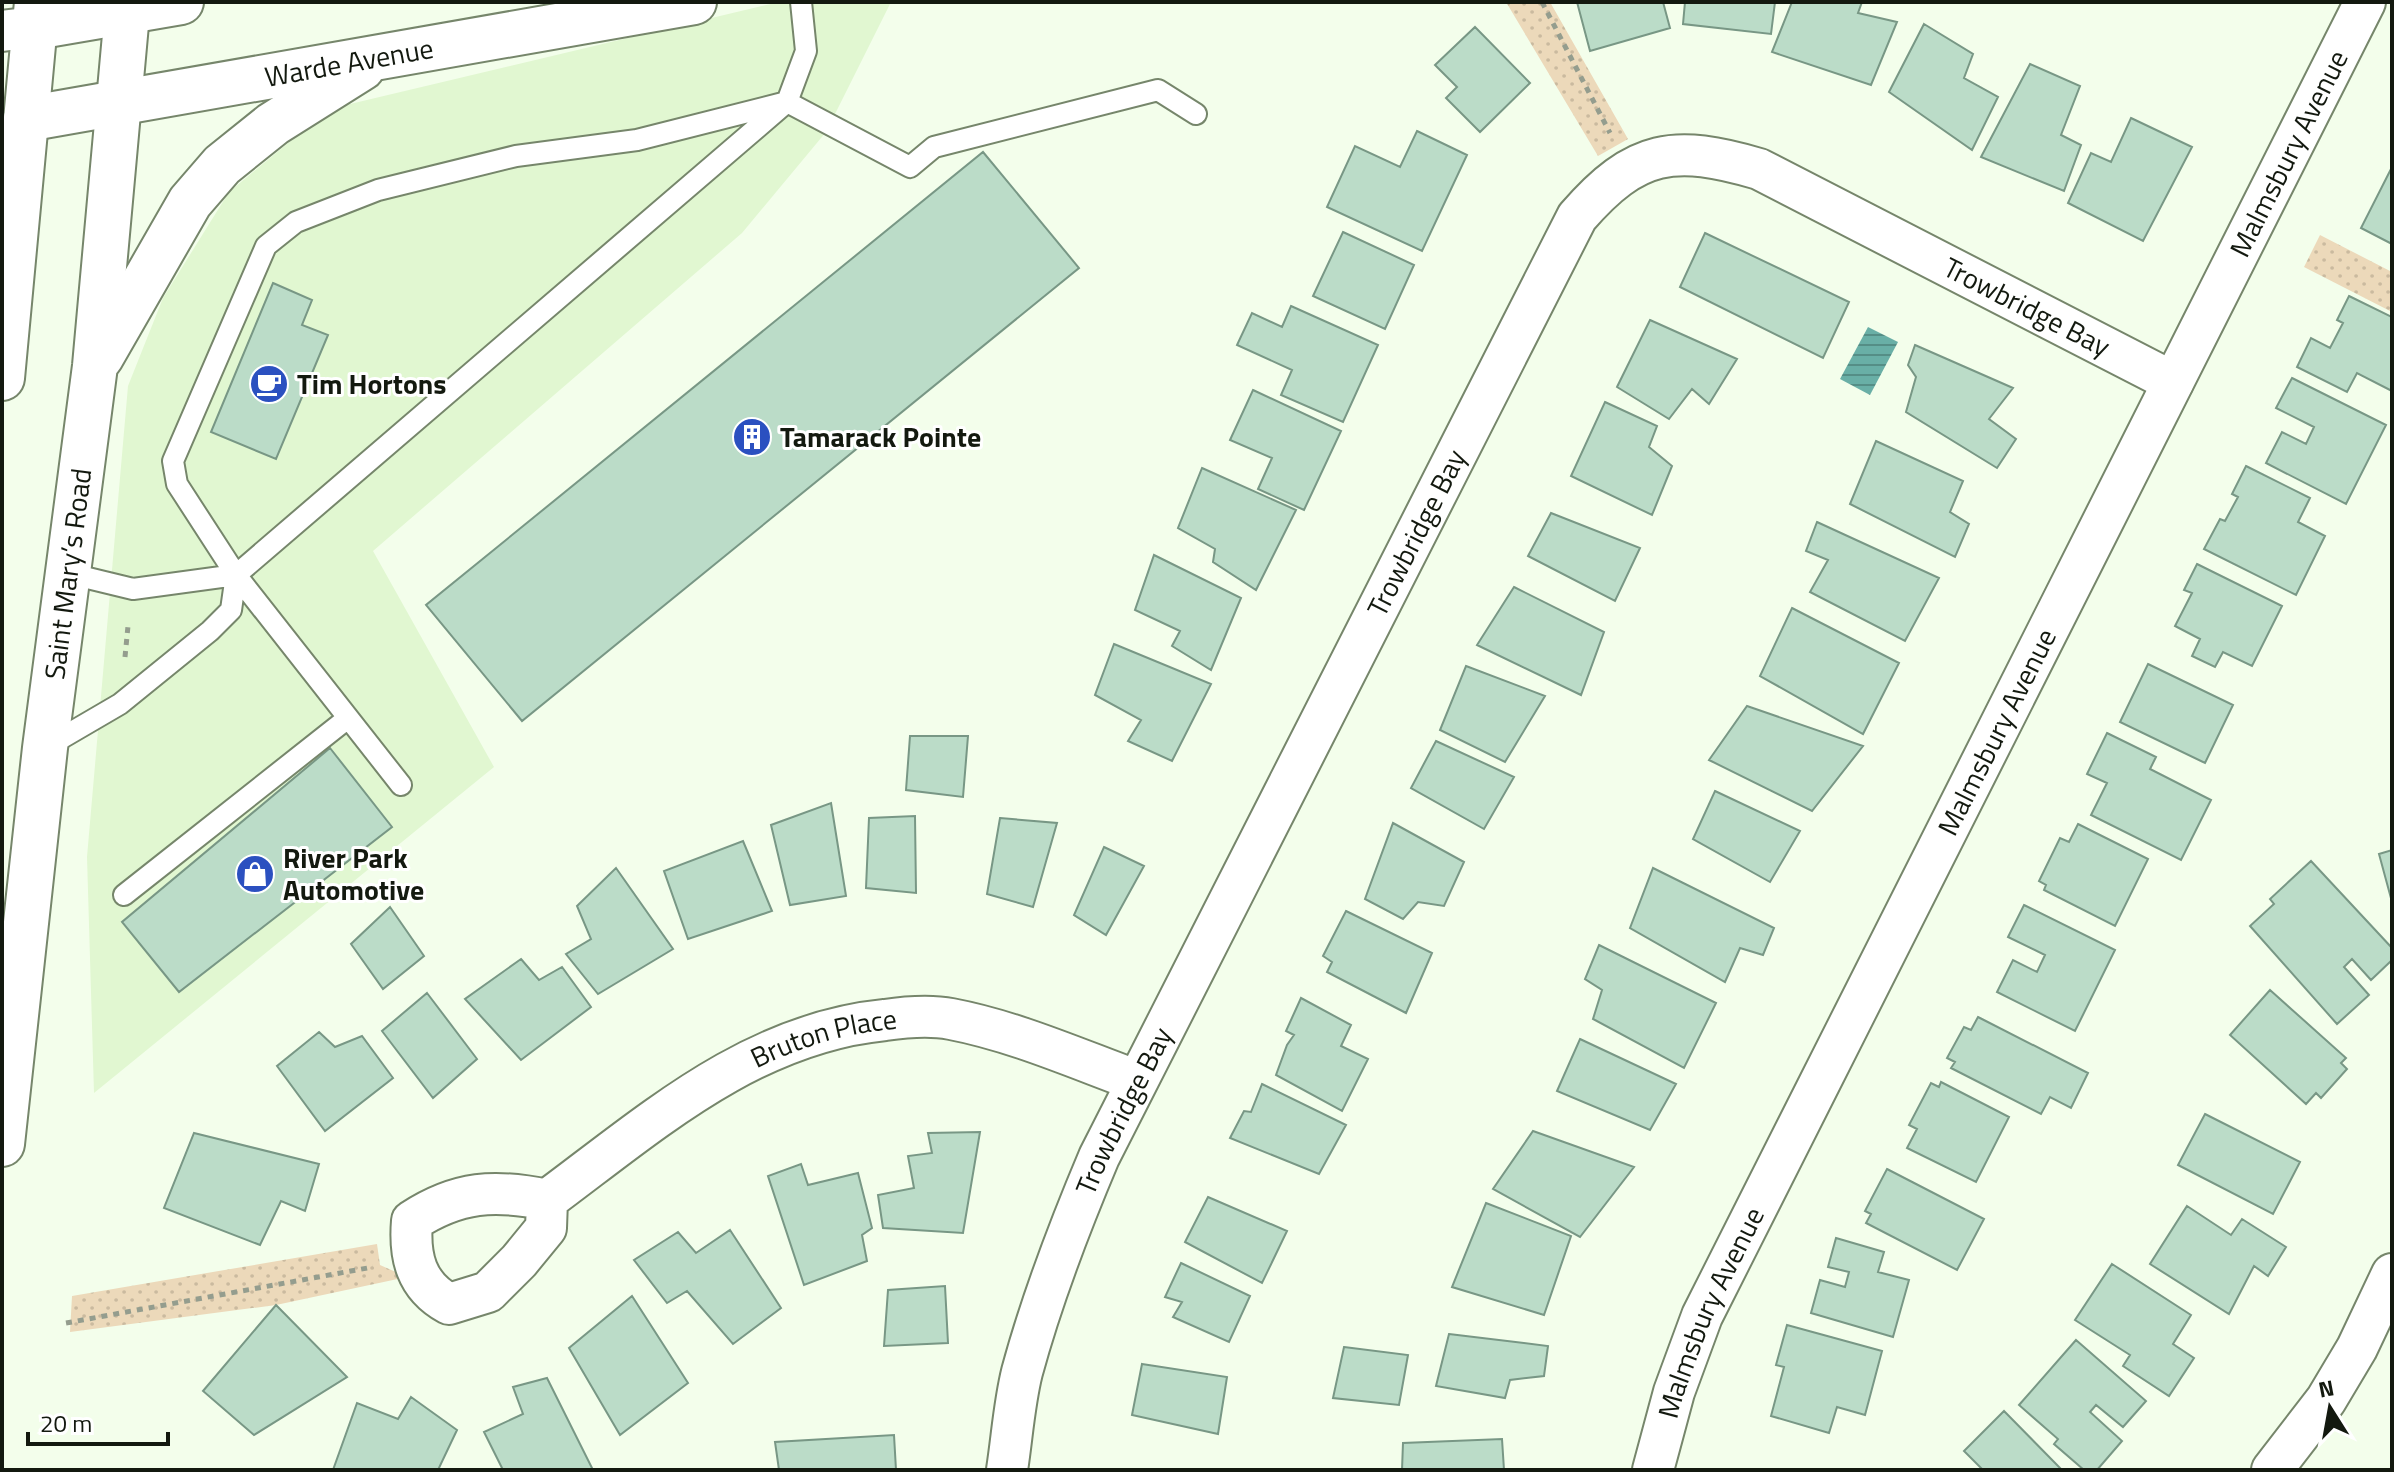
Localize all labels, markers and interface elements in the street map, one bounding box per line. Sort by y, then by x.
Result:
street label: Warde Avenue [261,26,437,98]
street label: Malmsbury Avenue [2218,42,2359,264]
street label: Trowbridge Bay [1936,246,2118,367]
place label: Tim Hortons [297,362,447,405]
cafe icon: Tim Hortons [248,363,290,405]
place label: Tamarack Pointe [780,415,981,458]
building icon: Tamarack Pointe [731,416,773,458]
street label: Trowbridge Bay [1355,441,1477,624]
street label: Saint Mary’s Road [32,466,102,682]
street label: Malmsbury Avenue [1926,621,2067,843]
place label: River Park Automotive [283,836,424,911]
shop icon: River Park Automotive [234,853,276,895]
street label: Bruton Place [743,997,899,1078]
street label: Trowbridge Bay [1064,1019,1183,1201]
street label: Malmsbury Avenue [1646,1199,1775,1423]
north arrow [2290,1368,2370,1448]
text: N [2315,1370,2337,1407]
scale bar [28,1396,168,1446]
text: 20 m [40,1405,92,1441]

